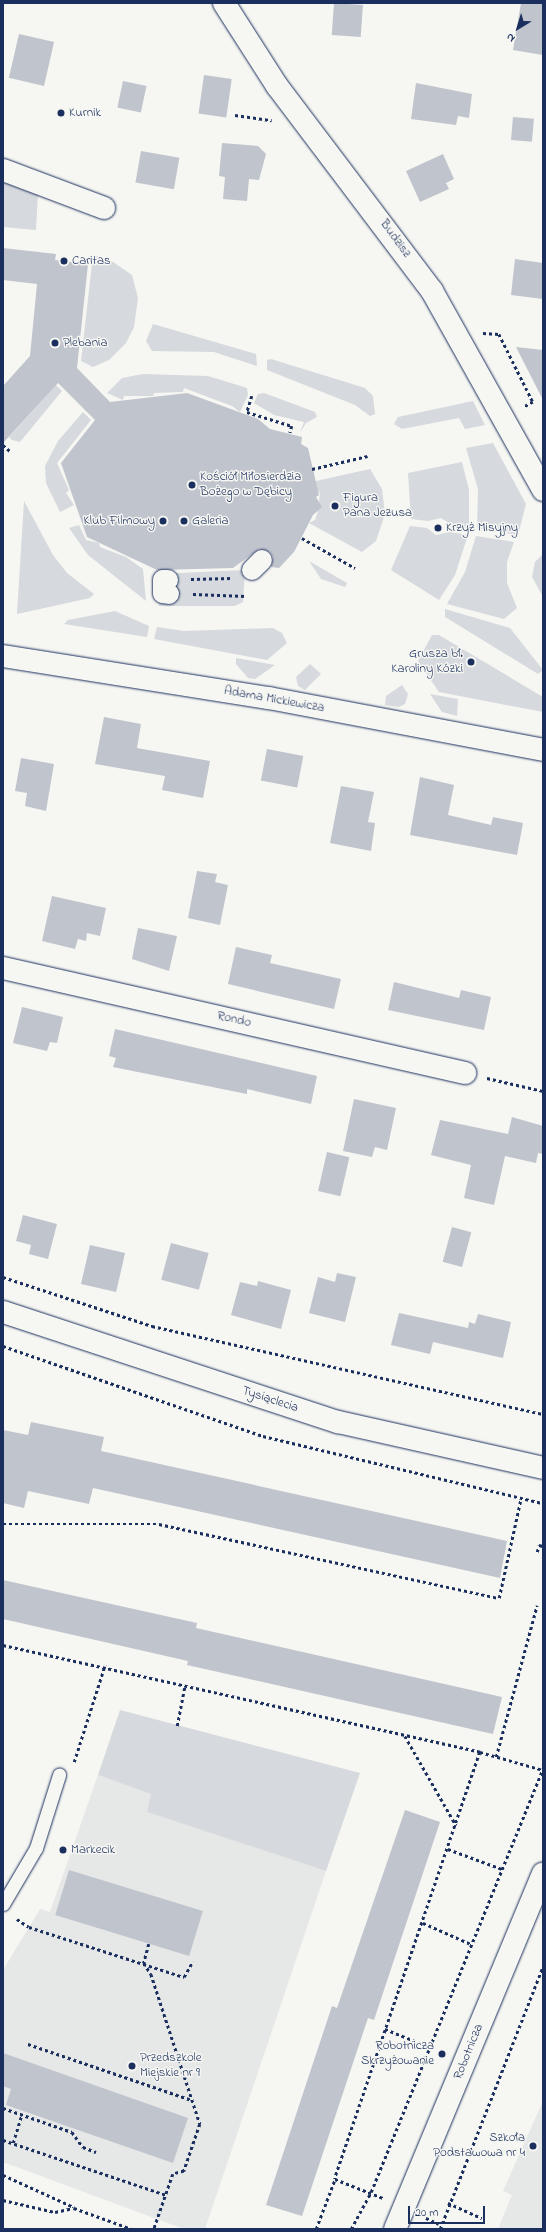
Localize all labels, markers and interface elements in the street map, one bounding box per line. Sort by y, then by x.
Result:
north arrow [498,8,538,48]
text: N [503,29,518,46]
place label: Kurnik [69,105,101,121]
marker: Kurnik [56,108,66,118]
street label: Budzisz [376,217,414,261]
place label: Caritas [72,253,111,269]
marker: Caritas [59,256,69,266]
place label: Plebania [63,335,107,351]
marker: Plebania [50,338,60,348]
place label: Kościół Miłosierdzia Bożego w Dębicy [200,470,301,501]
marker: Kościół Miłosierdzia Bożego w Dębicy [187,480,197,490]
place label: Figura Pana Jezusa [343,491,412,522]
marker: Figura Pana Jezusa [330,501,340,511]
place label: Klub Filmowy [83,513,155,529]
place label: Galeria [192,513,229,529]
marker: Klub Filmowy [158,516,168,526]
marker: Galeria [179,516,189,526]
place label: Krzyż Misyjny [446,520,518,536]
marker: Krzyż Misyjny [433,523,443,533]
place label: Grusza bł. Karoliny Kózki [391,647,463,678]
marker: Grusza bł. Karoliny Kózki [466,657,476,667]
street label: Adama Mickiewicza [223,683,325,717]
street label: Rondo [215,1009,253,1031]
street label: Tysiąclecia [240,1384,300,1416]
place label: Markecik [71,1842,115,1858]
marker: Markecik [58,1845,68,1855]
street label: Robotnicza [451,2022,487,2082]
place label: Robotnicza Skrzyżowanie [361,2039,434,2070]
marker: Robotnicza Skrzyżowanie [437,2049,447,2059]
place label: Przedszkole Miejskie nr 9 [140,2051,201,2082]
marker: Przedszkole Miejskie nr 9 [127,2061,137,2071]
place label: Szkoła Podstawowa nr 4 [433,2131,525,2162]
marker: Szkoła Podstawowa nr 4 [528,2141,538,2151]
scale bar [410,2198,487,2224]
text: 20 m [415,2204,438,2222]

